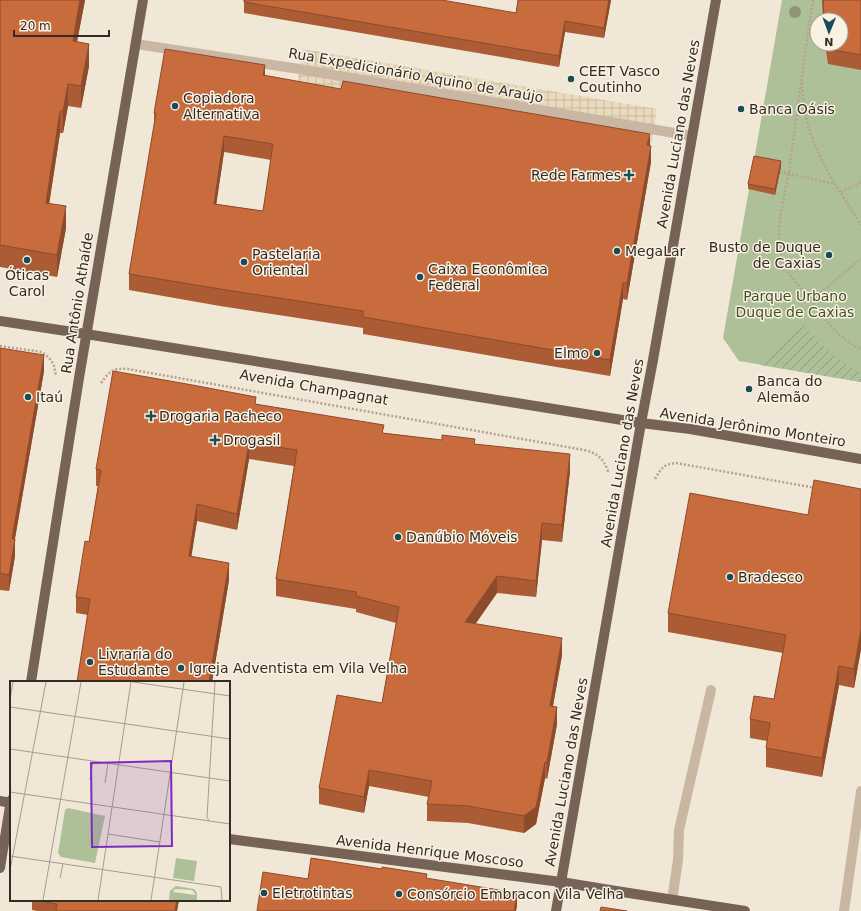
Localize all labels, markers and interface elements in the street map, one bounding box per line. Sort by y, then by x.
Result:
scale bar [14,12,109,38]
north arrow [809,12,849,52]
text: 20 m [20,19,51,33]
text: N [824,35,834,48]
street label: Avenida Luciano das Neves [654,38,702,230]
street label: Rua Expedicionário Aquino de Araújo [287,45,545,105]
place label: CEET Vasco Coutinho [579,63,660,95]
marker: CEET Vasco Coutinho [566,74,576,84]
place label: Copiadora Alternativa [183,90,260,122]
marker: Copiadora Alternativa [170,101,180,111]
place label: Banca Oásis [749,101,835,117]
marker: Banca Oásis [736,104,746,114]
place label: Rede Farmes [531,167,621,183]
marker: Rede Farmes [624,170,634,180]
street label: Rua Antônio Athaíde [58,231,96,375]
place label: Busto de Duque de Caxias [709,239,821,271]
place label: MegaLar [625,243,686,259]
place label: Pastelaria Oriental [252,246,320,278]
marker: MegaLar [612,246,622,256]
marker: Busto de Duque de Caxias [824,250,834,260]
marker: Óticas Carol [22,255,32,265]
marker: Pastelaria Oriental [239,257,249,267]
place label: Caixa Econômica Federal [428,261,548,293]
place label: Óticas Carol [5,266,49,299]
marker: Caixa Econômica Federal [415,272,425,282]
park label: Parque Urbano Duque de Caxias [736,288,854,320]
place label: Elmo [554,345,589,361]
marker: Elmo [592,348,602,358]
street label: Avenida Luciano das Neves [598,357,646,549]
street label: Avenida Champagnat [239,366,390,408]
place label: Banca do Alemão [757,373,822,405]
marker: Banca do Alemão [744,384,754,394]
place label: Itaú [36,389,63,405]
marker: Itaú [23,392,33,402]
street label: Avenida Jerônimo Monteiro [659,404,847,450]
place label: Drogaria Pacheco [159,408,282,424]
marker: Drogaria Pacheco [146,411,156,421]
place label: Drogasil [223,432,280,448]
marker: Drogasil [210,435,220,445]
place label: Danúbio Móveis [406,529,518,545]
marker: Danúbio Móveis [393,532,403,542]
place label: Bradesco [738,569,803,585]
marker: Bradesco [725,572,735,582]
place label: Livraria do Estudante [98,646,172,678]
marker: Livraria do Estudante [85,657,95,667]
place label: Igreja Adventista em Vila Velha [189,660,407,676]
marker: Igreja Adventista em Vila Velha [176,663,186,673]
street label: Avenida Luciano das Neves [542,676,590,868]
inset map [10,681,230,901]
street label: Avenida Henrique Moscoso [335,832,525,870]
place label: Eletrotintas [272,885,352,901]
place label: Consórcio Embracon Vila Velha [407,886,624,902]
marker: Eletrotintas [259,888,269,898]
marker: Consórcio Embracon Vila Velha [394,889,404,899]

